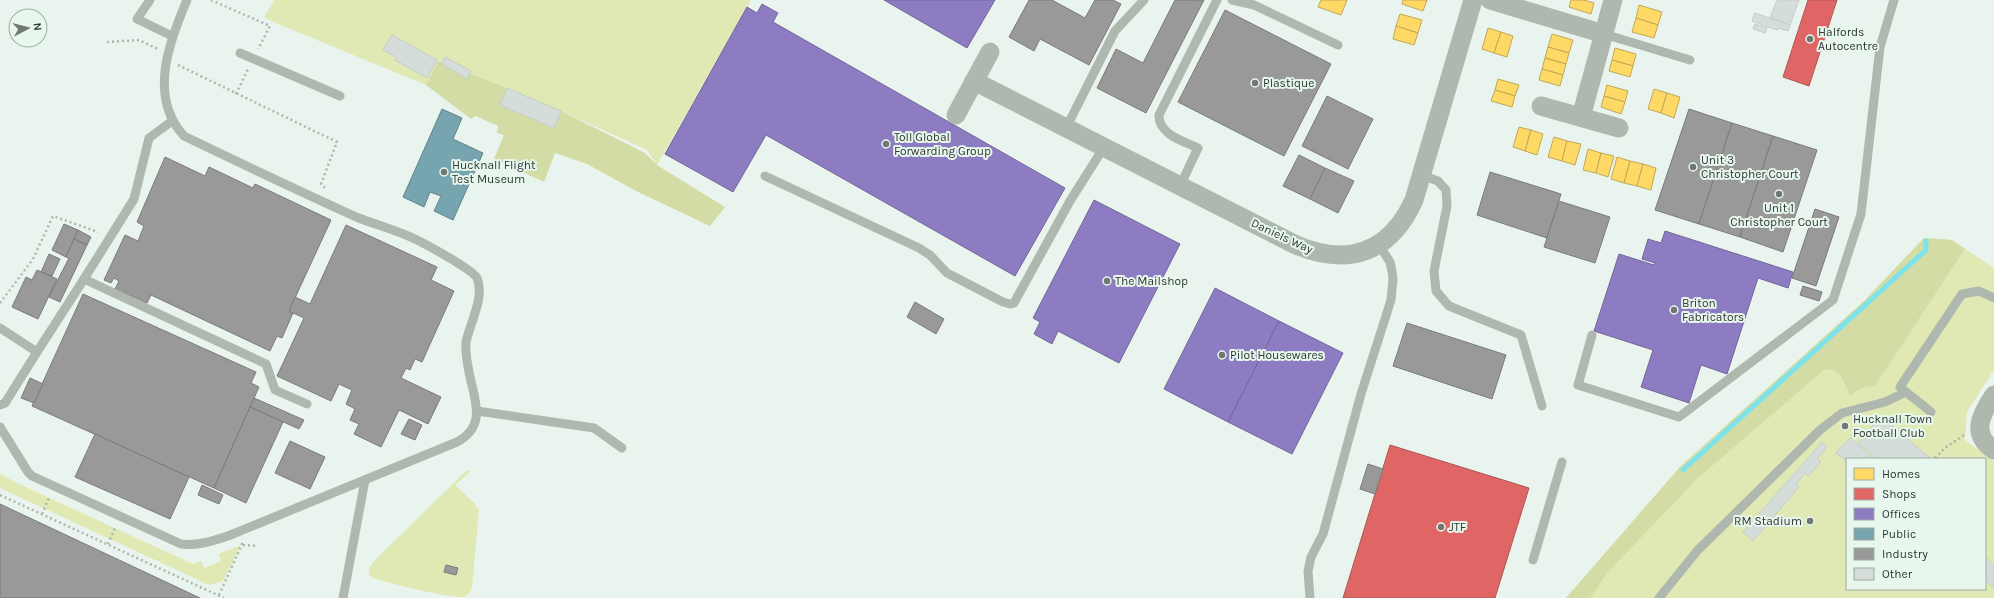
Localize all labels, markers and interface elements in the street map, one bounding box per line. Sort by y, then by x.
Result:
north arrow [8,8,48,48]
text: N [30,22,44,32]
place label: Halfords Autocentre [1818,25,1878,53]
marker: Halfords Autocentre [1805,34,1815,44]
place label: Plastique [1263,76,1314,90]
marker: Plastique [1250,78,1260,88]
place label: Toll Global Forwarding Group [894,130,991,158]
marker: Toll Global Forwarding Group [881,139,891,149]
place label: Unit 3 Christopher Court [1701,153,1799,181]
place label: Hucknall Flight Test Museum [452,158,536,186]
marker: Unit 3 Christopher Court [1688,162,1698,172]
marker: Hucknall Flight Test Museum [439,167,449,177]
marker: Unit 1 Christopher Court [1774,189,1784,199]
place label: Unit 1 Christopher Court [1730,201,1828,229]
street label: Daniels Way [1249,216,1315,257]
place label: The Mailshop [1115,274,1188,288]
marker: The Mailshop [1102,276,1112,286]
place label: Briton Fabricators [1682,296,1744,324]
marker: Briton Fabricators [1669,305,1679,315]
place label: Pilot Housewares [1230,348,1324,362]
marker: Pilot Housewares [1217,350,1227,360]
place label: Hucknall Town Football Club [1853,412,1932,440]
marker: Hucknall Town Football Club [1840,421,1850,431]
legend [1846,458,1986,590]
text: Homes [1882,467,1920,481]
text: Shops [1882,487,1916,501]
text: Offices [1882,507,1920,521]
place label: RM Stadium [1734,514,1802,528]
marker: RM Stadium [1805,516,1815,526]
place label: JTF [1449,520,1466,534]
marker: JTF [1436,522,1446,532]
text: Public [1882,527,1916,541]
text: Industry [1882,547,1928,561]
text: Other [1882,567,1913,581]

